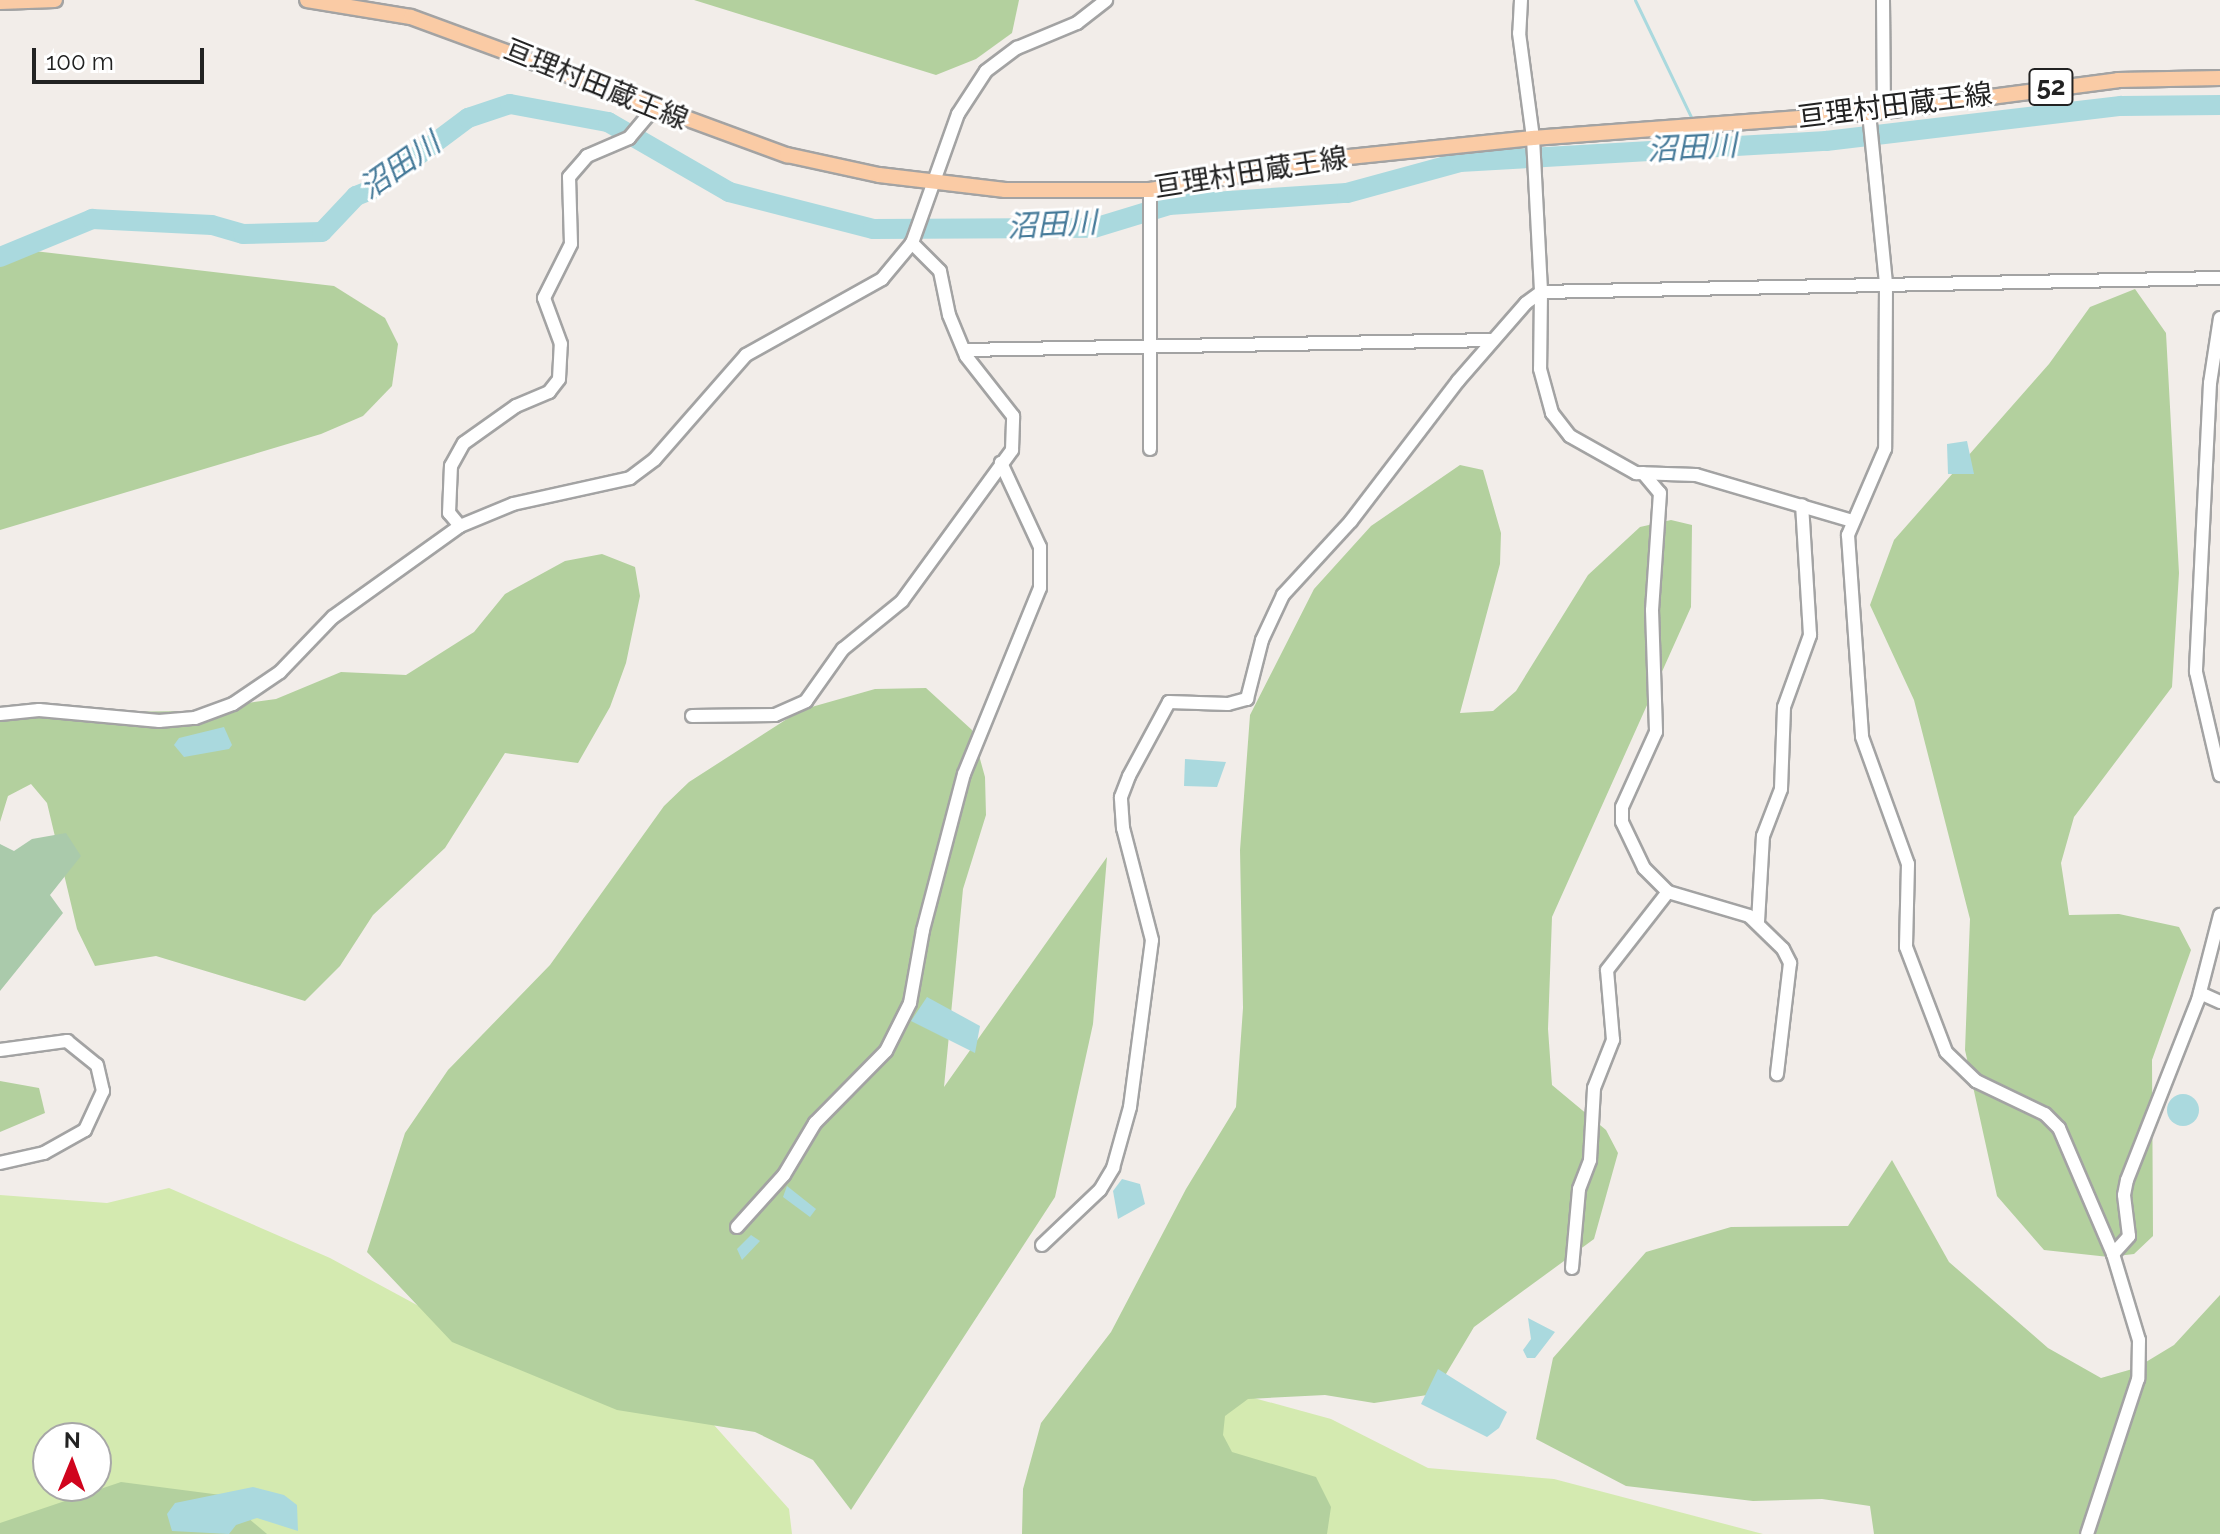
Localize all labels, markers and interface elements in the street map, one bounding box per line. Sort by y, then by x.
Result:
scale bar [36,32,208,82]
street label: 亘理村田蔵王線 [499,33,693,137]
text: 100 m [46,47,114,76]
road number: 52 [2027,65,2075,109]
street label: 亘理村田蔵王線 [1796,77,1994,135]
water label: 沼田川 [353,125,447,207]
water label: 沼田川 [1646,128,1738,168]
street label: 亘理村田蔵王線 [1152,141,1350,205]
water label: 沼田川 [1006,205,1098,245]
north arrow [32,1422,112,1502]
text: N [64,1427,81,1453]

